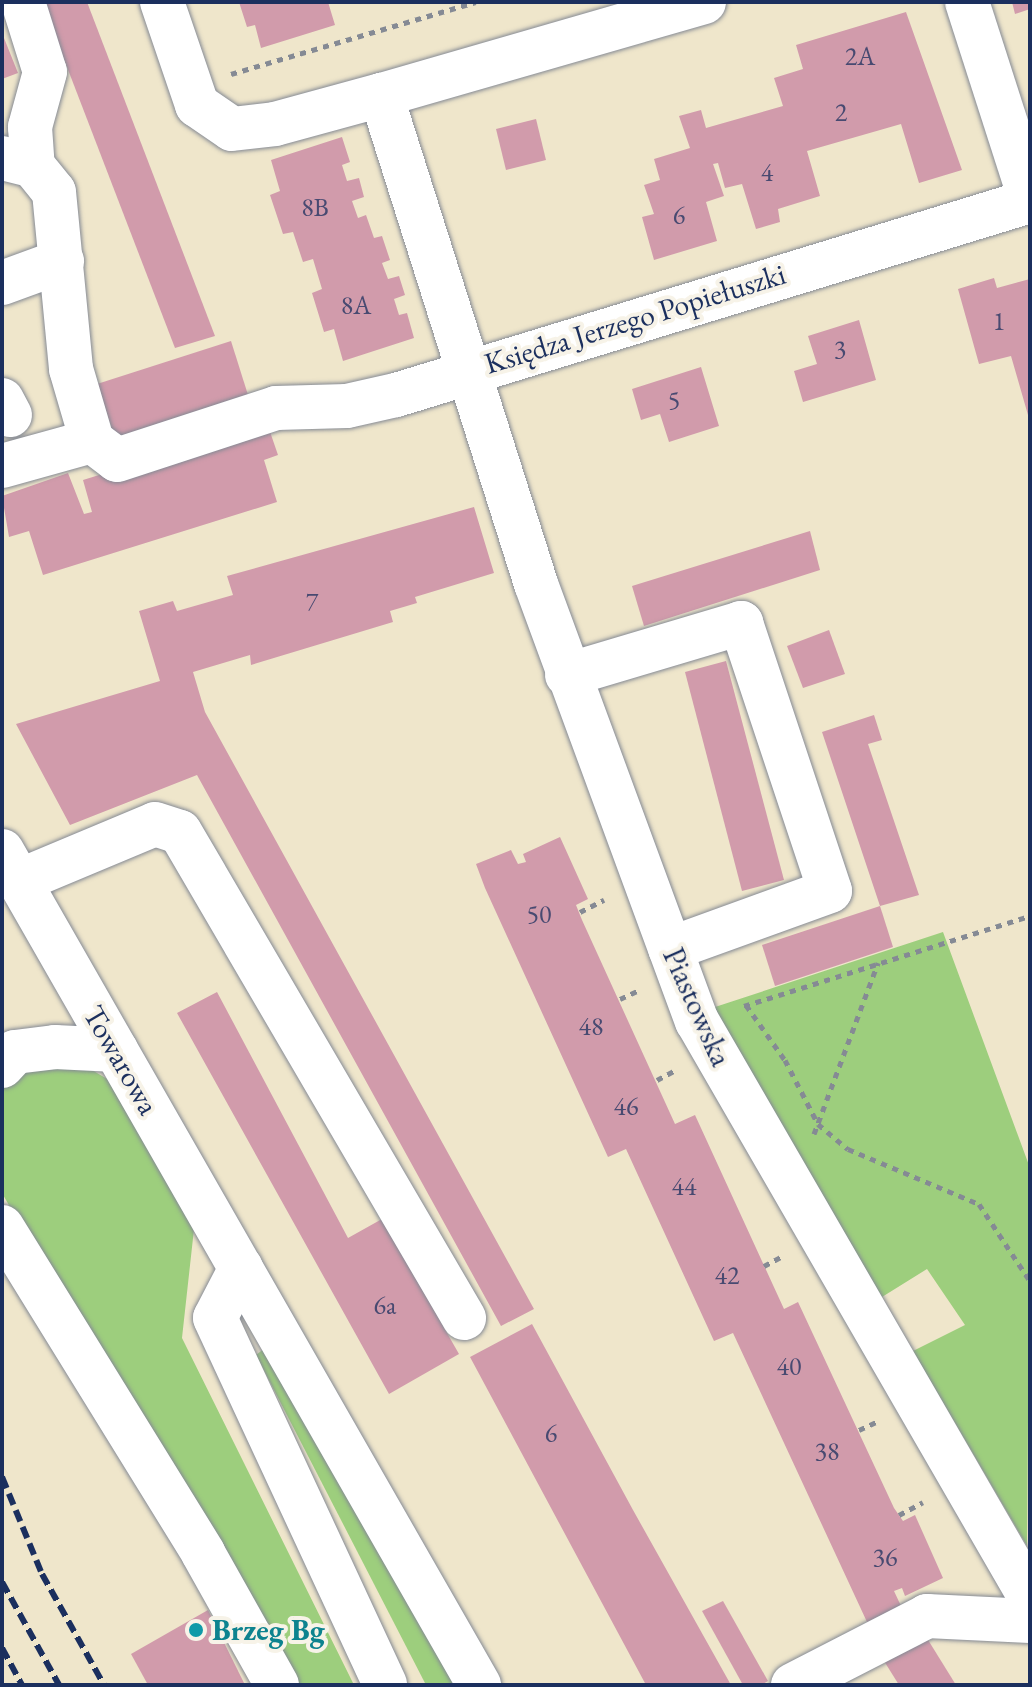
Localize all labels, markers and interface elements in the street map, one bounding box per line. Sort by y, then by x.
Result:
house number: 2A [845,41,875,73]
house number: 2 [835,97,847,129]
house number: 4 [761,157,773,189]
house number: 8B [301,192,329,224]
house number: 6 [673,200,685,232]
street label: Księdza Jerzego Popiełuszki [480,256,790,382]
house number: 8A [341,290,371,322]
house number: 1 [993,306,1005,338]
house number: 3 [834,334,846,366]
house number: 5 [668,385,680,417]
house number: 7 [306,587,318,619]
house number: 50 [527,899,551,931]
street label: Piastowska [655,942,739,1072]
street label: Towarowa [75,999,167,1121]
house number: 48 [579,1011,603,1043]
house number: 46 [614,1091,638,1123]
house number: 44 [672,1171,696,1203]
house number: 42 [715,1260,739,1292]
house number: 6a [374,1290,396,1322]
house number: 40 [777,1351,801,1383]
house number: 6 [545,1418,557,1450]
house number: 38 [815,1436,839,1468]
house number: 36 [873,1542,897,1574]
place label: Brzeg Bg [212,1612,325,1648]
marker: Brzeg Bg [187,1621,205,1639]

